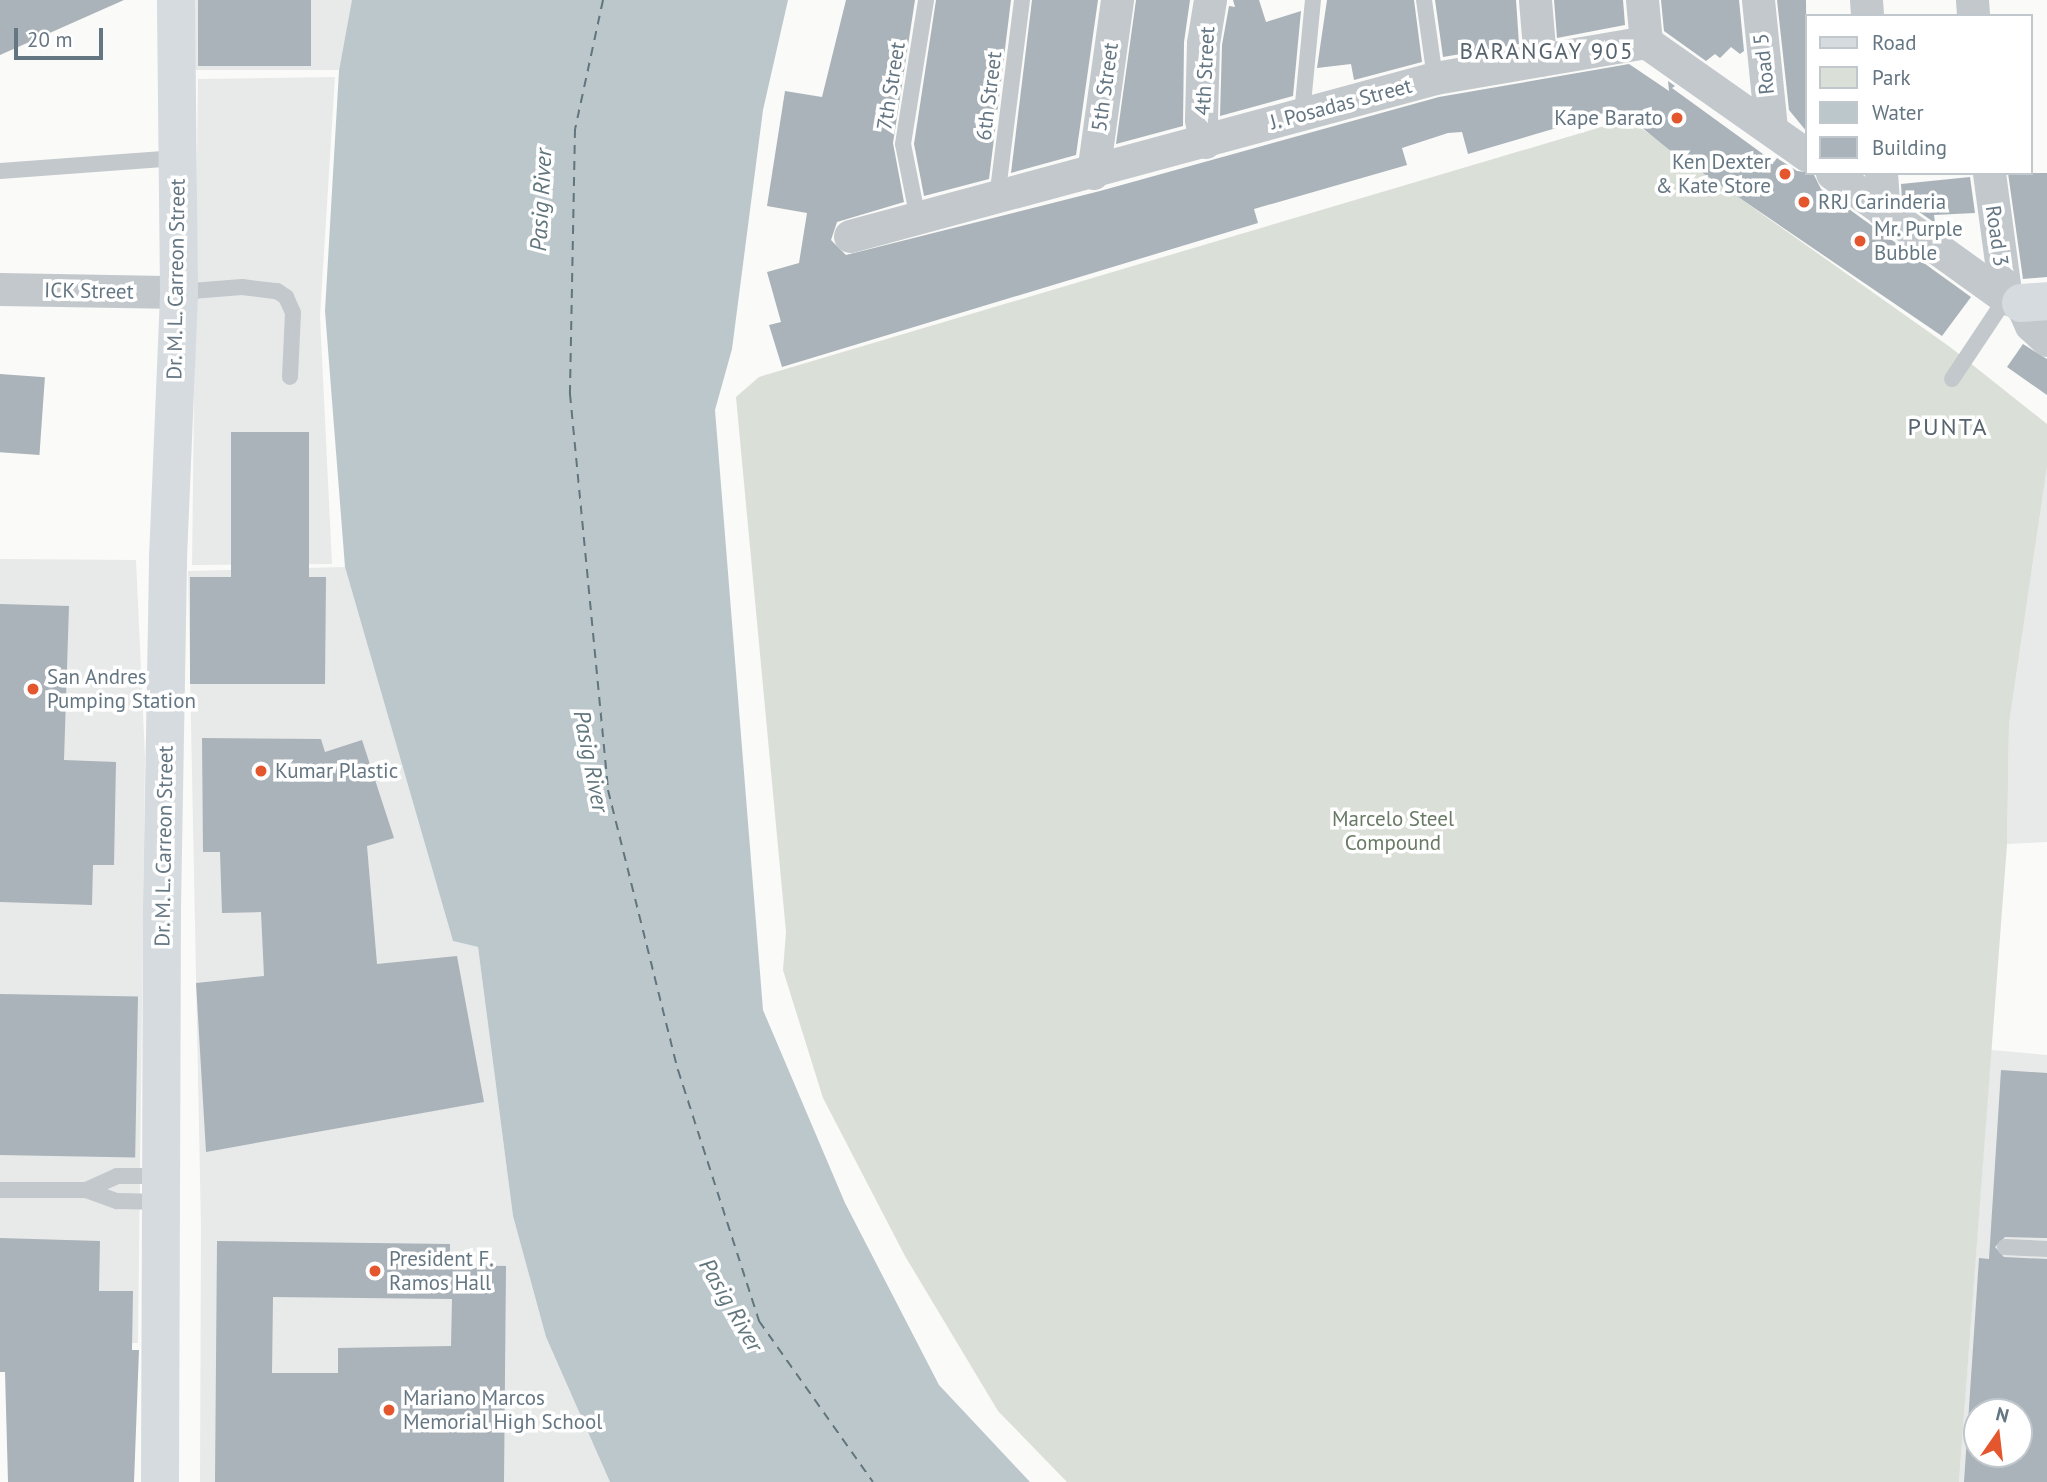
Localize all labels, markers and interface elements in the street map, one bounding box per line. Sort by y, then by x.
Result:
scale bar [18,14,107,58]
legend [1806,14,2033,175]
text: 20 m [27,26,73,53]
street label: 4th Street [1190,26,1220,116]
text: Road [1872,29,1916,56]
street label: Road 5 [1748,32,1780,96]
district label: BARANGAY 905 [1461,37,1633,65]
street label: 7th Street [872,40,910,132]
street label: 5th Street [1086,41,1124,133]
street label: 6th Street [971,50,1007,142]
text: Park [1872,64,1911,91]
street label: J. Posadas Street [1266,73,1416,135]
text: Water [1872,99,1924,126]
place label: Kape Barato [1554,105,1663,131]
marker: Kape Barato [1669,110,1685,126]
text: Building [1872,134,1947,161]
water label: Pasig River [525,148,557,252]
place label: Ken Dexter & Kate Store [1655,149,1771,199]
marker: Ken Dexter & Kate Store [1777,166,1793,182]
street label: Dr. M. L. Carreon Street [162,176,190,382]
place label: RRJ Carinderia [1818,189,1946,215]
marker: RRJ Carinderia [1796,194,1812,210]
street label: Road 3 [1980,204,2014,268]
place label: Mr. Purple Bubble [1874,216,1964,266]
marker: Mr. Purple Bubble [1852,233,1868,249]
street label: ICK Street [44,278,134,304]
district label: PUNTA [1908,413,1988,441]
place label: San Andres Pumping Station [47,664,196,714]
marker: San Andres Pumping Station [25,681,41,697]
water label: Pasig River [568,708,614,814]
street label: Dr. M. L. Carreon Street [150,743,178,949]
place label: Kumar Plastic [275,758,398,784]
marker: Kumar Plastic [253,763,269,779]
park label: Marcelo Steel Compound [1332,806,1454,856]
place label: President F. Ramos Hall [389,1246,494,1296]
water label: Pasig River [693,1254,769,1356]
marker: President F. Ramos Hall [367,1263,383,1279]
place label: Mariano Marcos Memorial High School [403,1385,602,1435]
north arrow [1963,1398,2033,1468]
text: N [1994,1401,2012,1428]
marker: Mariano Marcos Memorial High School [381,1402,397,1418]

